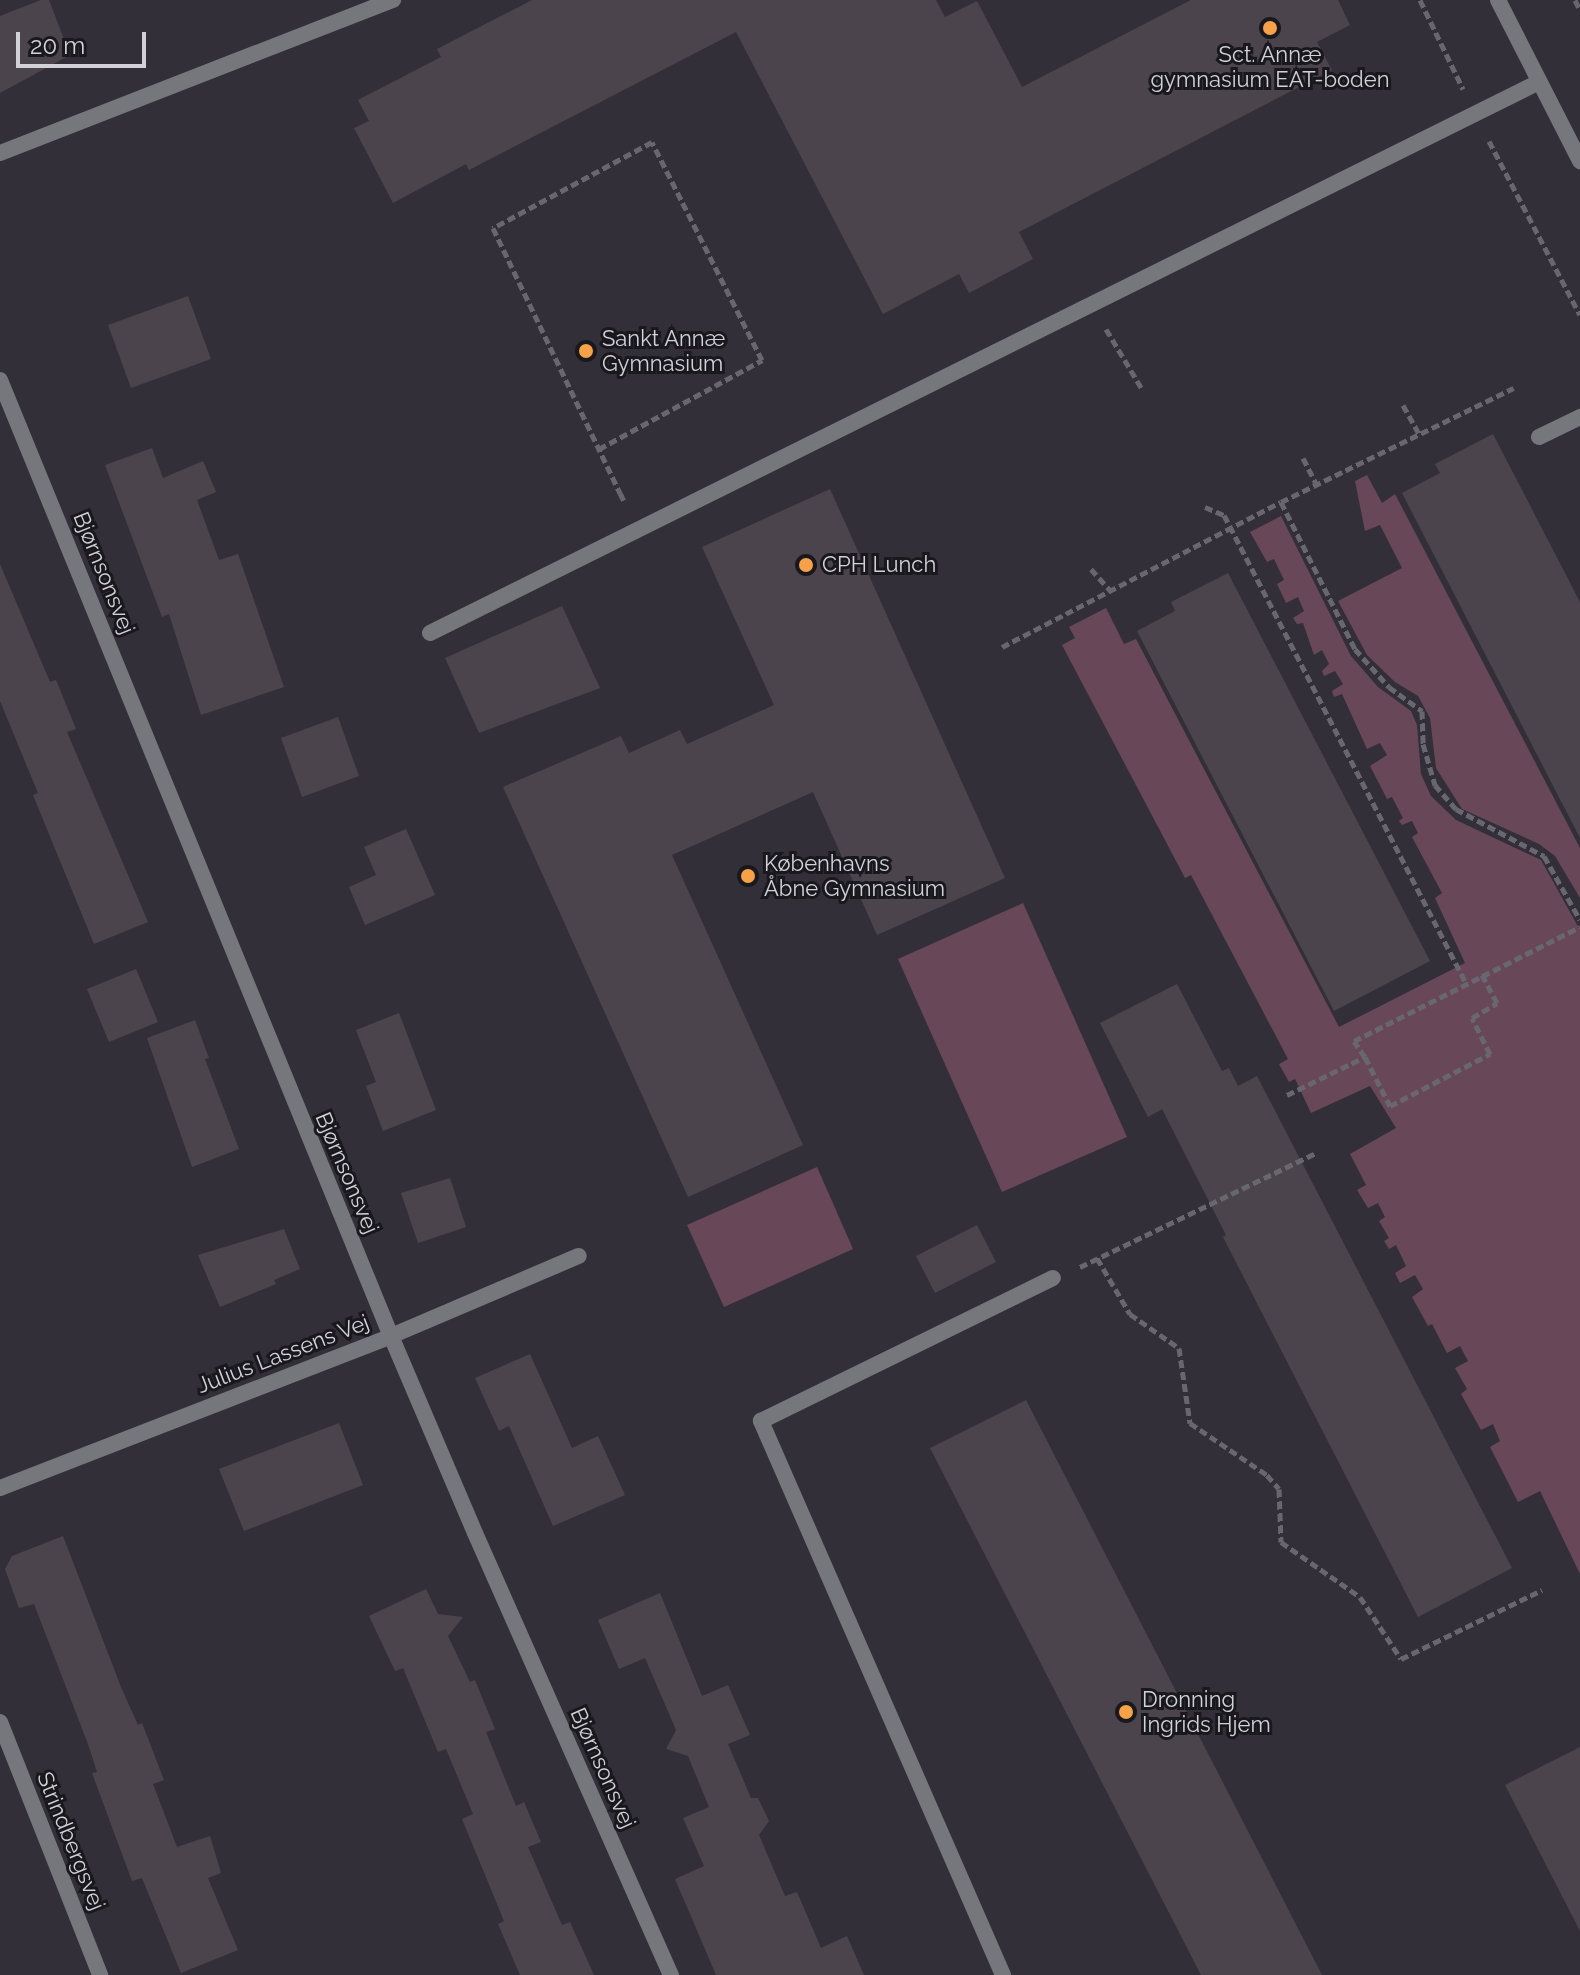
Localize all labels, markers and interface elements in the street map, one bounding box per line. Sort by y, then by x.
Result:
scale bar [20,16,150,66]
marker: Sct. Annæ gymnasium EAT-boden [1261,19,1279,37]
text: 20 m [30,31,85,60]
place label: Sct. Annæ gymnasium EAT-boden [1150,41,1390,92]
place label: Sankt Annæ Gymnasium [602,325,726,376]
marker: Sankt Annæ Gymnasium [577,342,595,360]
street label: Bjørnsonsvej [68,508,140,638]
place label: CPH Lunch [822,552,936,578]
marker: CPH Lunch [797,556,815,574]
place label: Københavns Åbne Gymnasium [764,850,945,902]
marker: Københavns Åbne Gymnasium [739,867,757,885]
street label: Bjørnsonsvej [310,1108,384,1238]
street label: Julius Lassens Vej [193,1309,373,1399]
place label: Dronning Ingrids Hjem [1142,1686,1271,1738]
marker: Dronning Ingrids Hjem [1117,1703,1135,1721]
street label: Bjørnsonsvej [565,1704,641,1832]
street label: Strindbergsvej [31,1768,111,1914]

